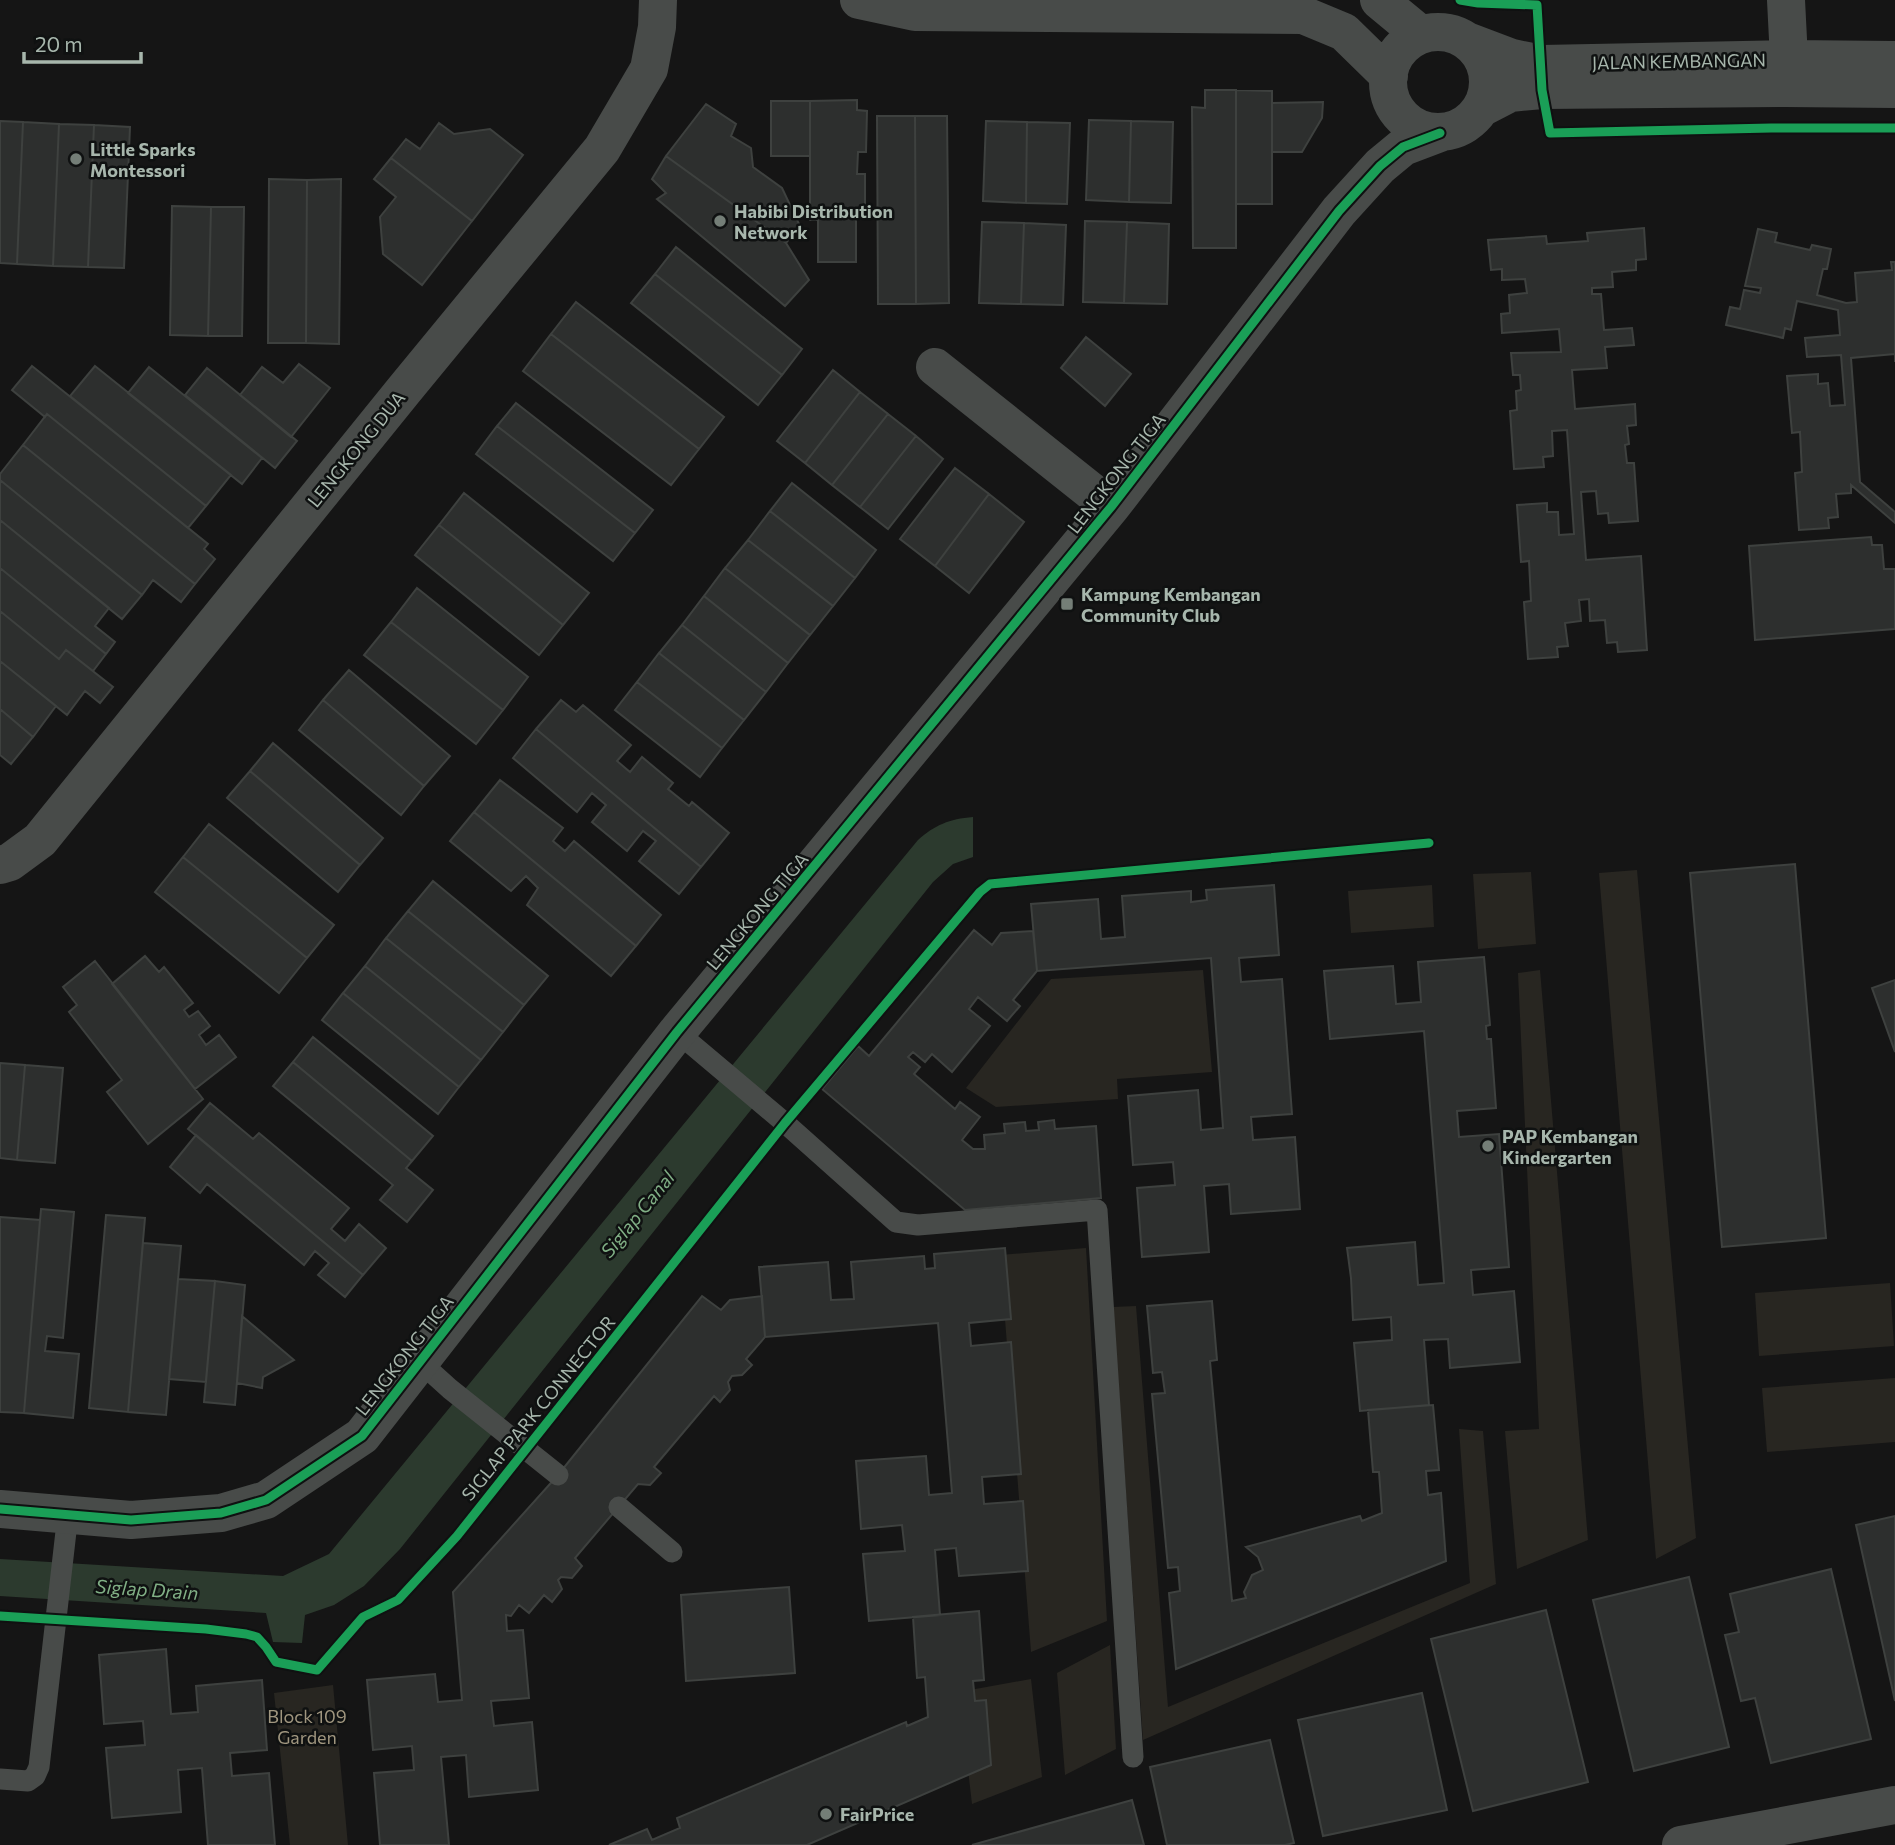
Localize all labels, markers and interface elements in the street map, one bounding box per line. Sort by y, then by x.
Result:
scale bar [24,21,142,65]
text: 20 m [35,31,83,56]
street label: JALAN KEMBANGAN [1592,48,1766,74]
place label: Little Sparks Montessori [90,138,196,181]
marker: Little Sparks Montessori [68,151,84,167]
place label: Habibi Distribution Network [734,200,893,243]
marker: Habibi Distribution Network [712,213,728,229]
street label: LENGKONG DUA [303,387,409,511]
street label: LENGKONG TIGA [1062,409,1170,537]
place label: Kampung Kembangan Community Club [1081,583,1261,626]
marker: Kampung Kembangan Community Club [1059,596,1075,612]
street label: LENGKONG TIGA [702,848,812,974]
place label: PAP Kembangan Kindergarten [1502,1125,1638,1168]
marker: PAP Kembangan Kindergarten [1480,1138,1496,1154]
water label: Siglap Canal [595,1165,680,1262]
street label: LENGKONG TIGA [350,1291,458,1419]
street label: SIGLAP PARK CONNECTOR [457,1311,619,1505]
water label: Siglap Drain [95,1574,199,1604]
park label: Block 109 Garden [267,1705,347,1748]
place label: FairPrice [840,1803,914,1825]
marker: FairPrice [818,1806,834,1822]

